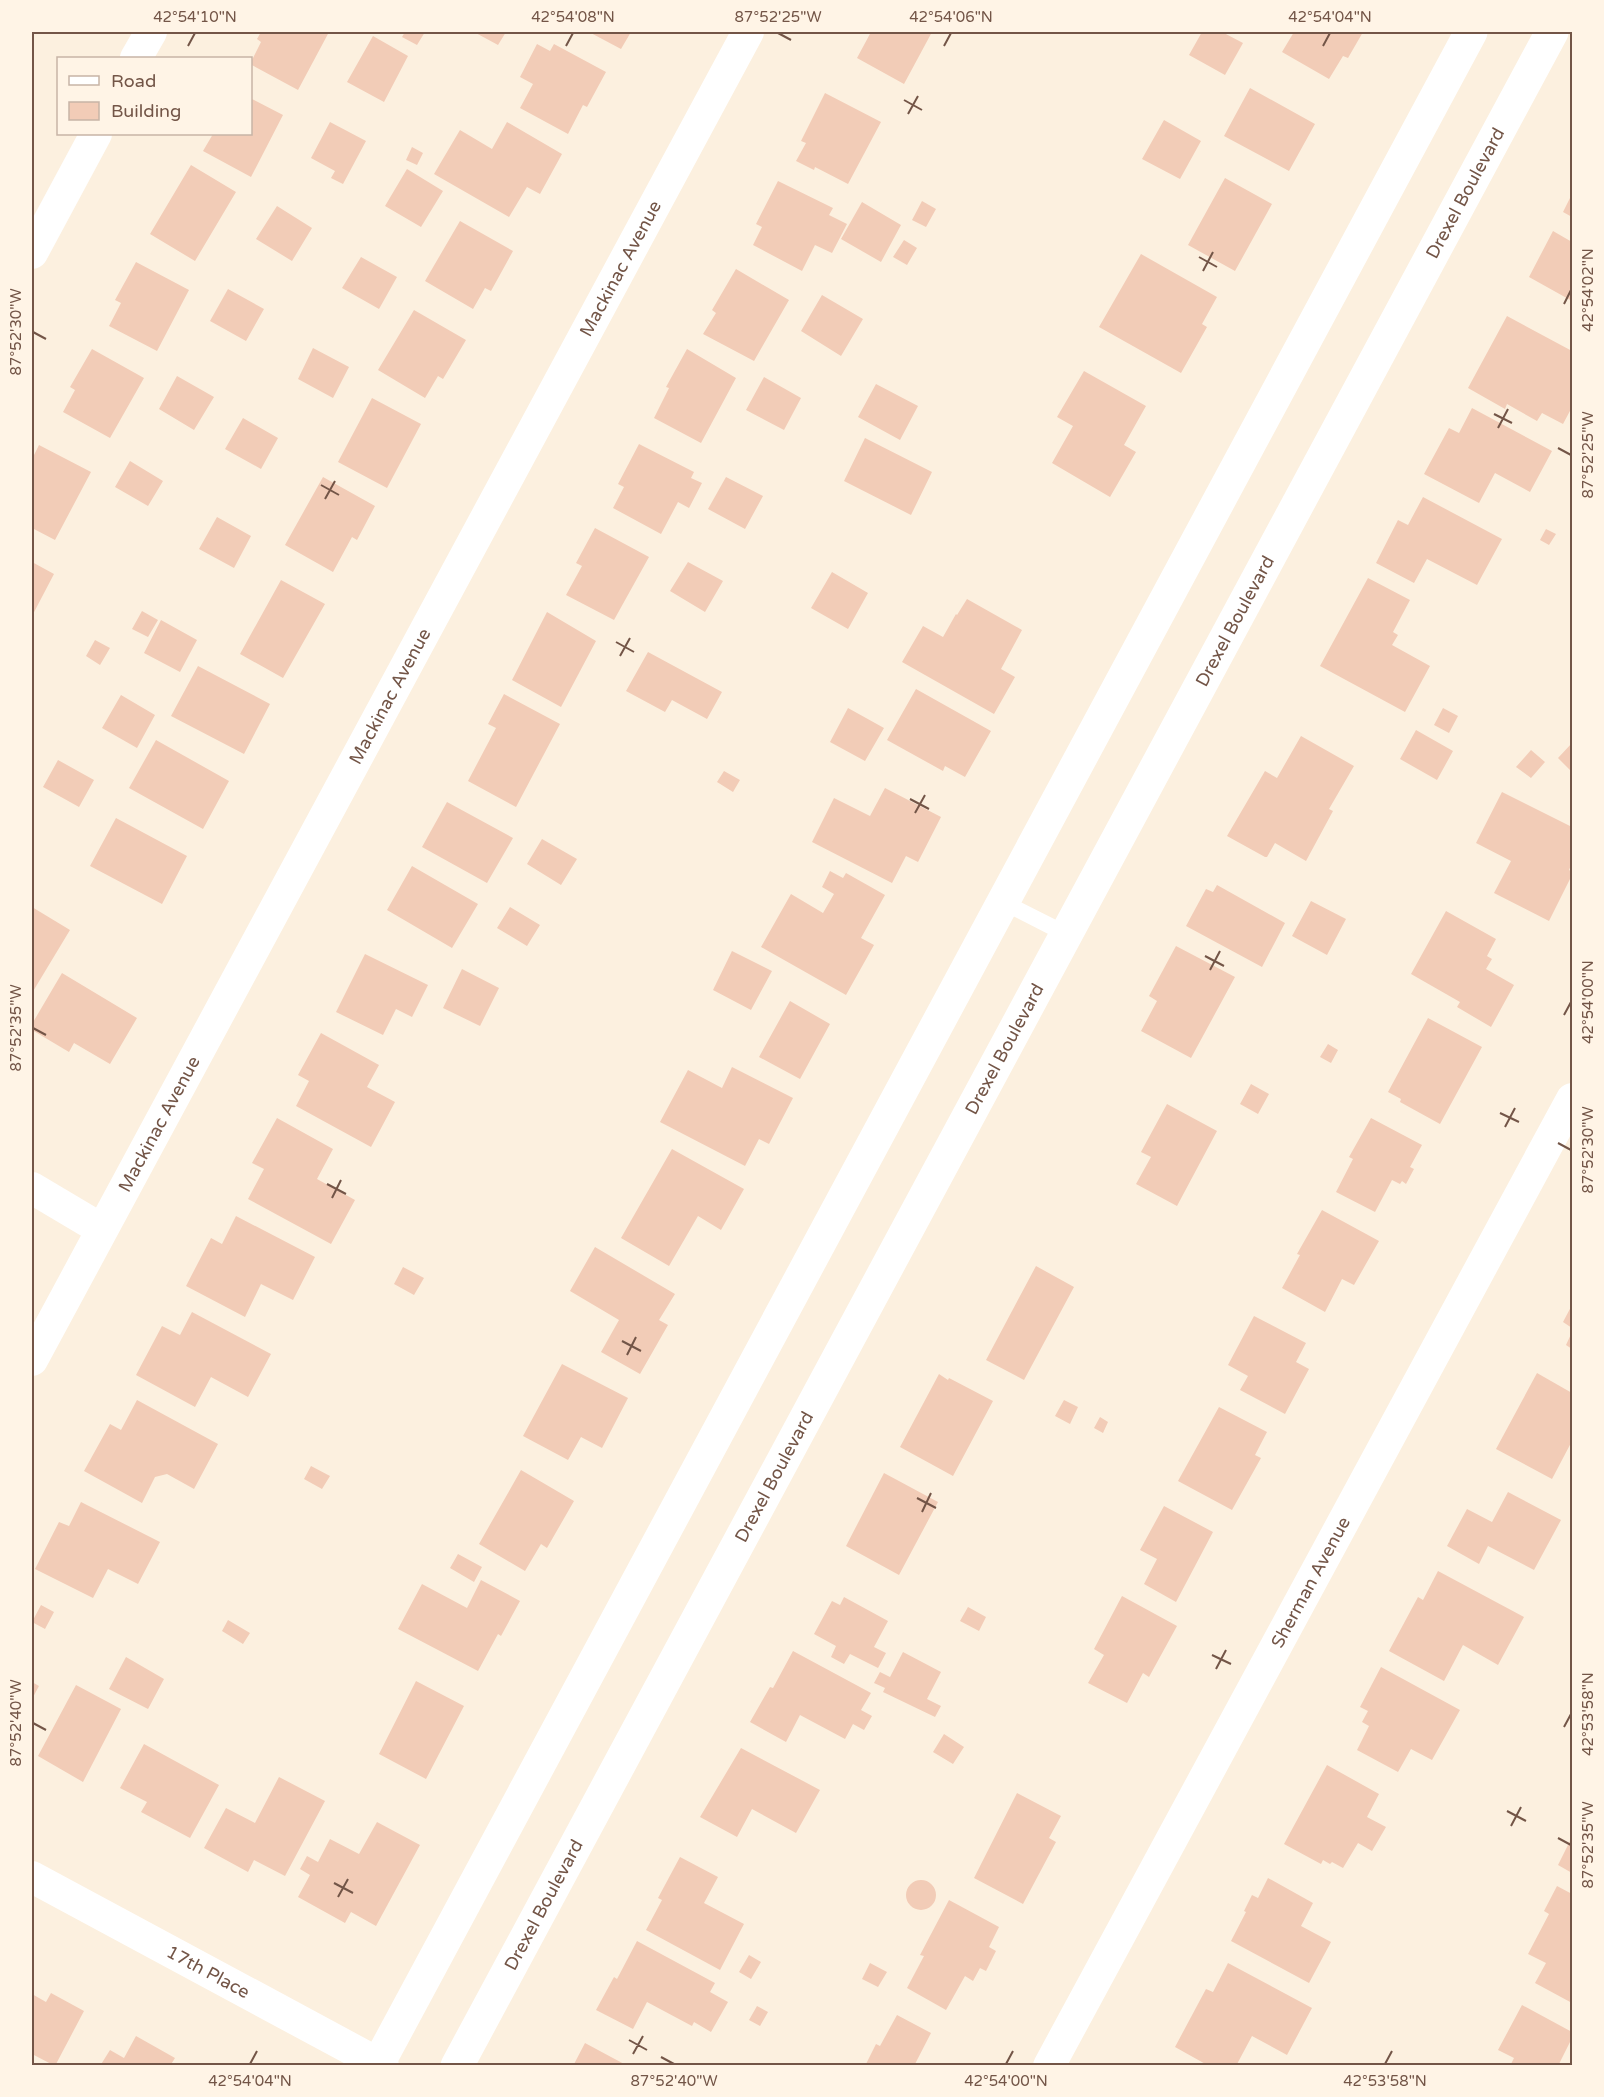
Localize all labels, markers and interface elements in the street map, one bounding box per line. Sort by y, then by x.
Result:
text: 42°54'10"N [153,8,237,26]
text: 42°54'08"N [531,8,615,26]
text: 87°52'25"W [734,8,822,26]
text: 42°54'06"N [909,8,993,26]
text: 42°54'04"N [1288,8,1372,26]
legend [57,57,252,135]
text: Road [111,70,156,92]
text: Building [111,100,181,122]
street label: Drexel Boulevard [1421,124,1509,262]
street label: Mackinac Avenue [575,197,666,340]
text: 42°54'02"N [1579,248,1597,332]
text: 87°52'30"W [7,288,25,376]
text: 87°52'25"W [1579,411,1597,499]
street label: Drexel Boulevard [1191,552,1279,690]
street label: Mackinac Avenue [344,625,435,768]
text: 42°54'00"N [1579,960,1597,1044]
street label: Drexel Boulevard [960,980,1049,1118]
text: 87°52'35"W [7,984,25,1072]
street label: Mackinac Avenue [114,1052,205,1196]
text: 87°52'30"W [1579,1106,1597,1194]
street label: Drexel Boulevard [730,1408,818,1546]
street label: Sherman Avenue [1266,1513,1355,1652]
text: 42°53'58"N [1579,1672,1597,1756]
text: 87°52'40"W [7,1679,25,1767]
text: 87°52'35"W [1579,1801,1597,1889]
street label: Drexel Boulevard [500,1836,588,1974]
street label: 17th Place [163,1940,254,2003]
text: 42°54'04"N [208,2072,292,2090]
text: 87°52'40"W [630,2072,718,2090]
text: 42°54'00"N [964,2072,1048,2090]
text: 42°53'58"N [1343,2072,1427,2090]

